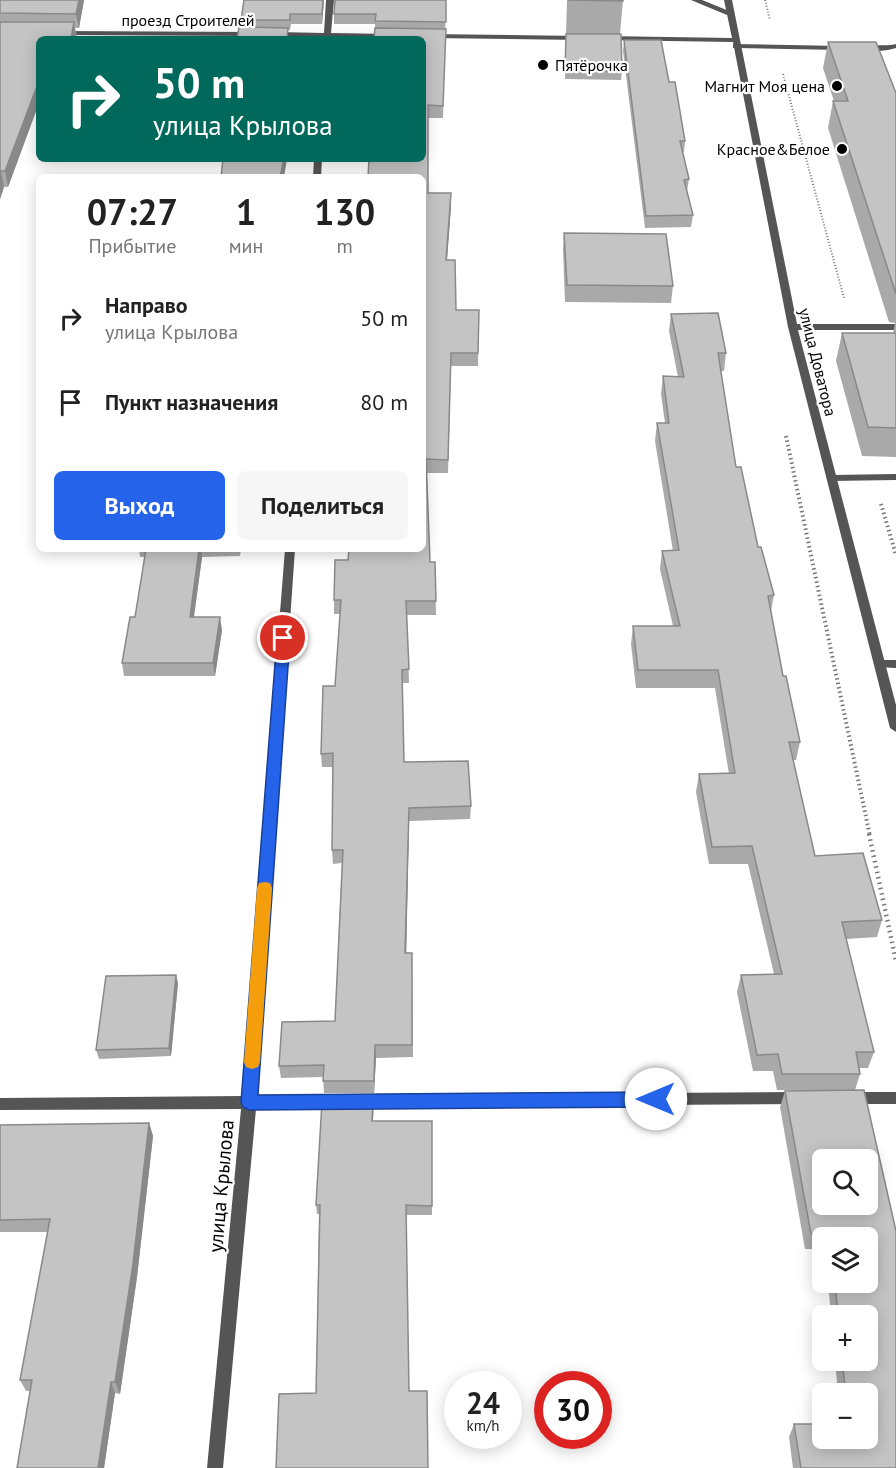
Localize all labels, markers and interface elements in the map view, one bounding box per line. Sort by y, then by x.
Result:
street label: проезд Строителей [121,10,255,30]
text: 50 m [153,55,245,110]
place label: Пятёрочка [555,55,628,75]
marker: Пятёрочка [536,58,550,72]
icon: right [54,60,132,138]
place label: Магнит Моя цена [704,76,825,96]
marker: Магнит Моя цена [830,79,844,93]
text: улица Крылова [153,108,333,142]
place label: Красное&Белое [717,139,830,159]
marker: Красное&Белое [835,142,849,156]
text: 07:27 [87,188,178,235]
text: 1 [236,188,256,235]
text: 130 [314,188,375,235]
text: Прибытие [88,233,176,259]
text: мин [229,233,263,259]
text: m [337,233,353,259]
text: Направо [105,291,188,319]
icon: right [54,302,87,335]
text: 50 m [360,304,408,332]
street label: улица Доватора [795,306,841,418]
text: улица Крылова [105,319,238,345]
icon: arrive [54,386,87,419]
text: Пункт назначения [105,388,278,416]
text: 80 m [360,388,408,416]
button: Выход [54,471,225,540]
button: Поделиться [237,471,408,540]
pin [257,612,308,663]
icon: arrive [266,621,299,654]
position arrow [624,1067,688,1131]
street label: улица Крылова [202,1119,240,1253]
map controls [812,1149,878,1449]
button: search [812,1149,878,1215]
button: layers [812,1227,878,1293]
button: + [812,1305,878,1371]
speed limit sign: 30 [534,1371,612,1449]
text: 24 [466,1383,500,1422]
button: − [812,1383,878,1449]
text: km/h [467,1416,499,1435]

